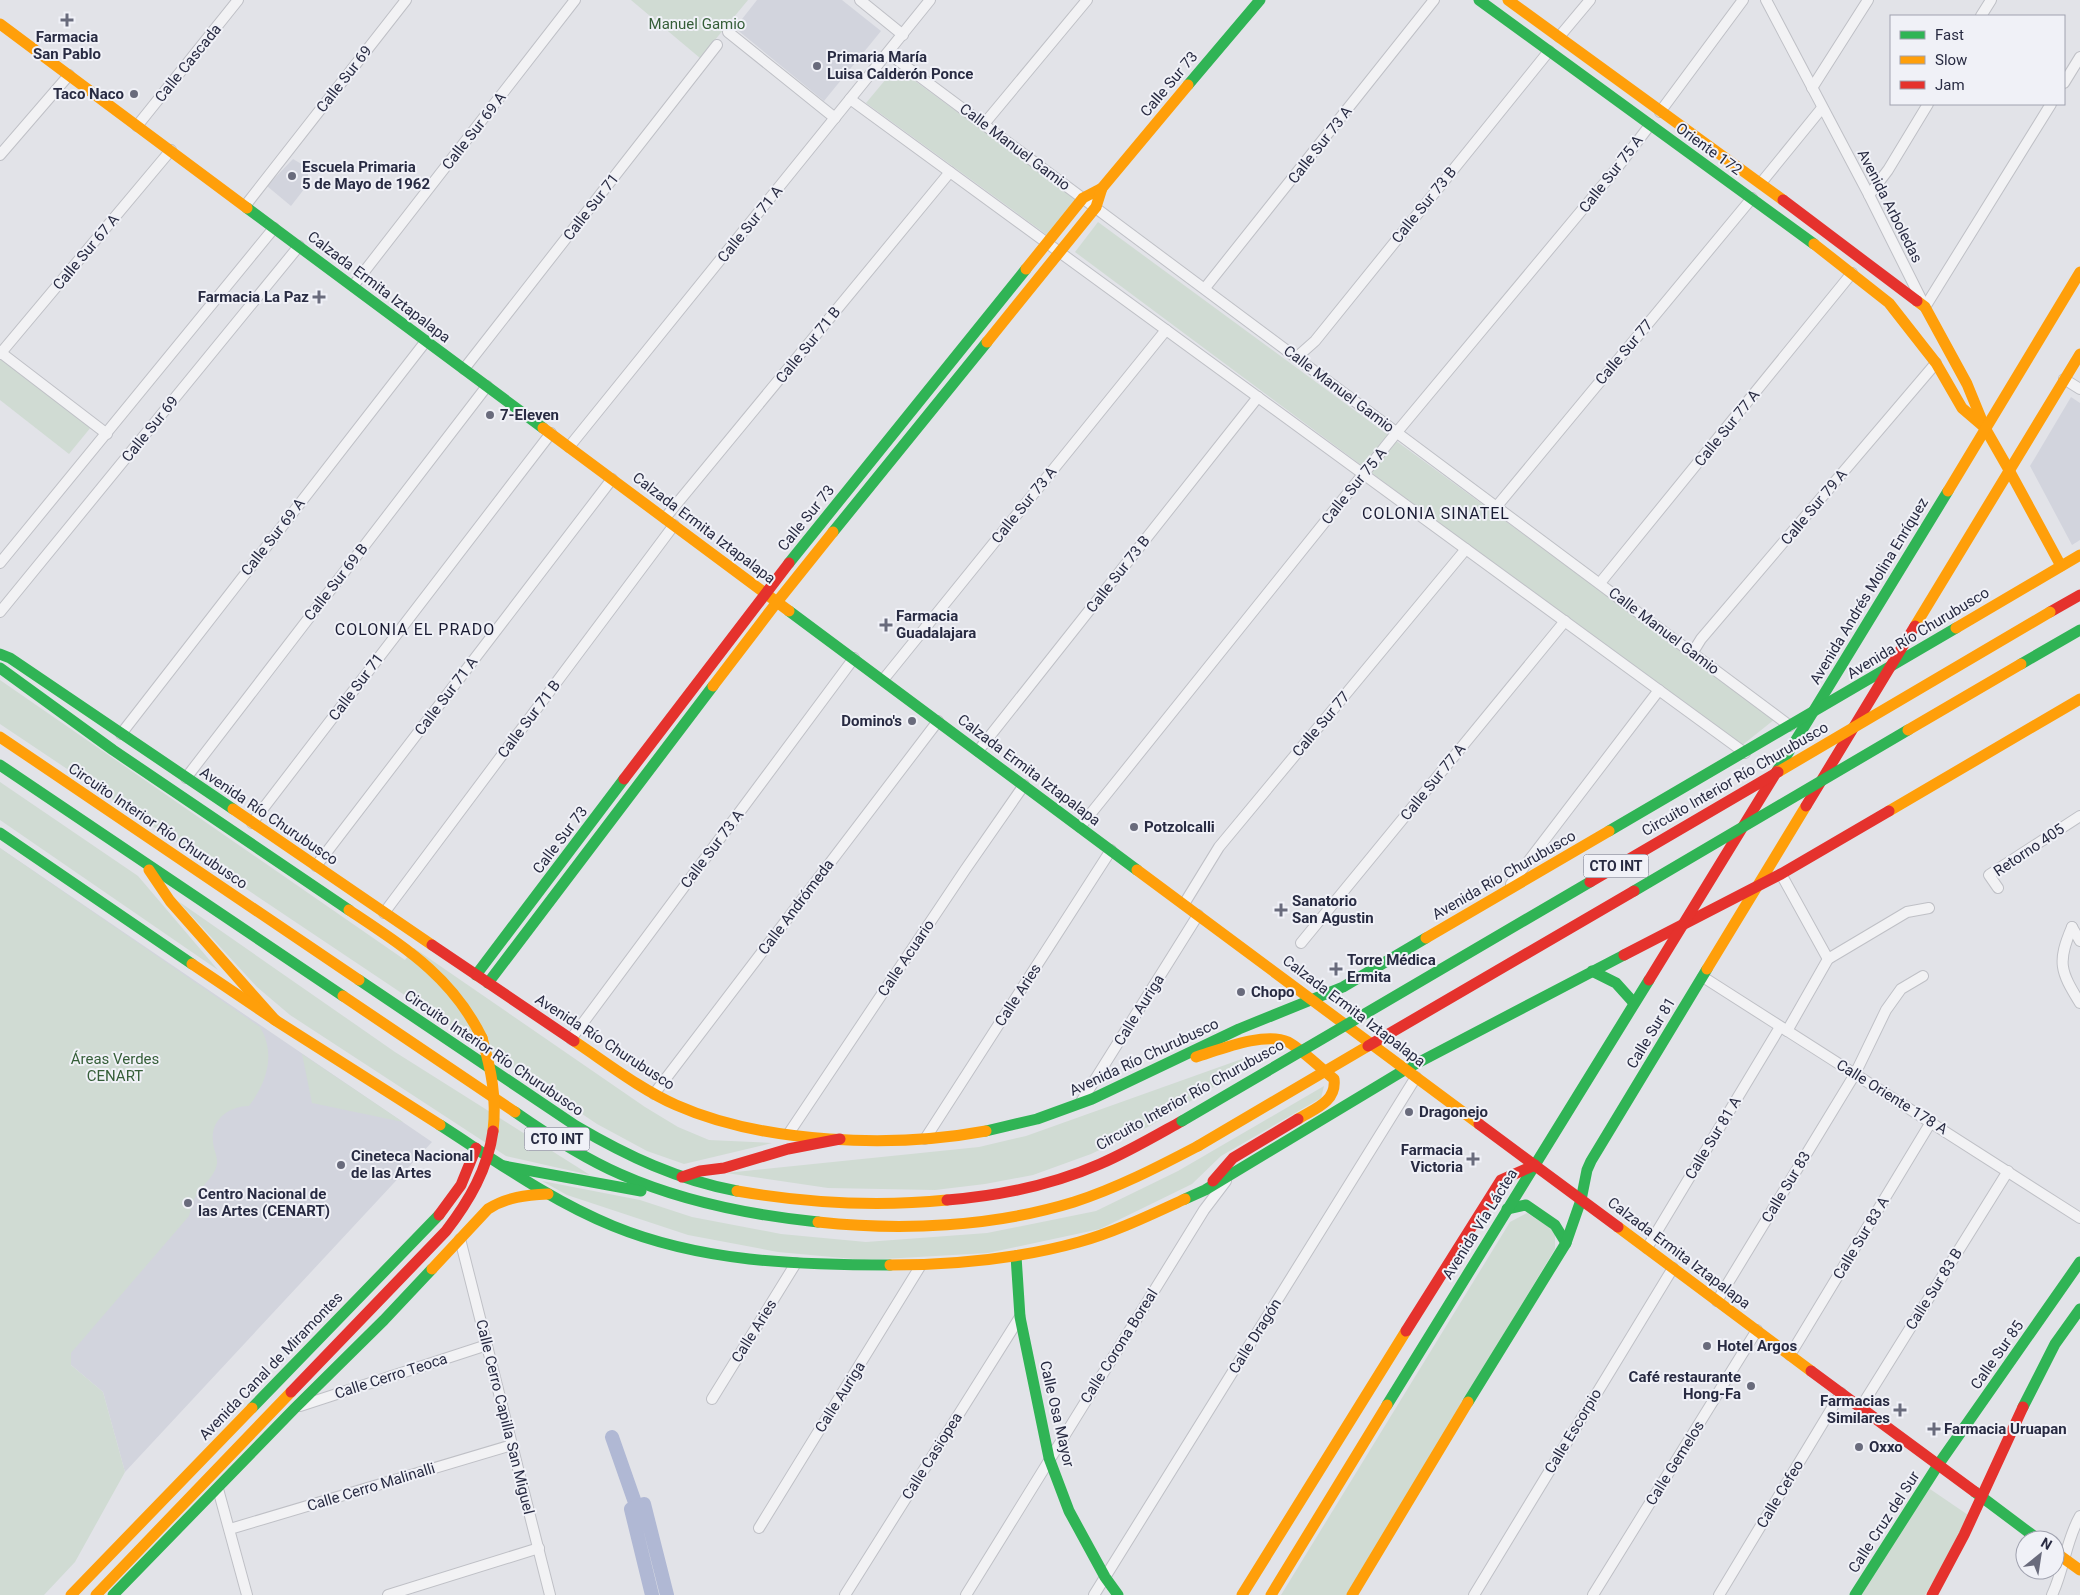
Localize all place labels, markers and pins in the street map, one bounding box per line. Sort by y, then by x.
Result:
marker: Farmacia San Pablo [61,14,73,26]
place label: Farmacia San Pablo [33,28,101,63]
place label: Primaria María Luisa Calderón Ponce [827,48,973,83]
marker: Primaria María Luisa Calderón Ponce [811,60,823,72]
place label: Taco Naco [53,85,124,103]
marker: Taco Naco [128,88,140,100]
place label: Escuela Primaria 5 de Mayo de 1962 [302,158,430,193]
marker: Escuela Primaria 5 de Mayo de 1962 [286,170,298,182]
place label: Farmacia La Paz [198,288,309,306]
marker: Farmacia La Paz [313,291,325,303]
place label: 7-Eleven [500,406,559,424]
marker: 7-Eleven [484,409,496,421]
place label: Farmacia Guadalajara [896,607,976,642]
marker: Farmacia Guadalajara [880,619,892,631]
place label: Domino's [841,712,902,730]
marker: Domino's [906,715,918,727]
place label: Potzolcalli [1144,818,1215,836]
marker: Potzolcalli [1128,821,1140,833]
place label: Sanatorio San Agustin [1292,892,1374,927]
marker: Sanatorio San Agustin [1274,903,1288,917]
place label: Torre Médica Ermita [1347,951,1436,986]
marker: Torre Médica Ermita [1329,962,1343,976]
place label: Chopo [1251,983,1295,1001]
marker: Chopo [1235,986,1247,998]
place label: Dragonejo [1419,1103,1488,1121]
marker: Dragonejo [1403,1106,1415,1118]
place label: Farmacia Victoria [1401,1141,1463,1176]
place label: Cineteca Nacional de las Artes [351,1147,473,1182]
marker: Farmacia Victoria [1467,1153,1479,1165]
marker: Cineteca Nacional de las Artes [335,1159,347,1171]
place label: Centro Nacional de las Artes (CENART) [198,1185,330,1220]
marker: Centro Nacional de las Artes (CENART) [182,1197,194,1209]
place label: Hotel Argos [1717,1337,1797,1355]
marker: Hotel Argos [1701,1340,1713,1352]
place label: Café restaurante Hong-Fa [1629,1368,1741,1403]
marker: Café restaurante Hong-Fa [1745,1380,1757,1392]
place label: Farmacias Similares [1820,1392,1890,1427]
marker: Farmacias Similares [1894,1404,1906,1416]
place label: Farmacia Uruapan [1944,1420,2067,1438]
marker: Farmacia Uruapan [1928,1423,1940,1435]
place label: Oxxo [1869,1438,1903,1456]
marker: Oxxo [1853,1441,1865,1453]

